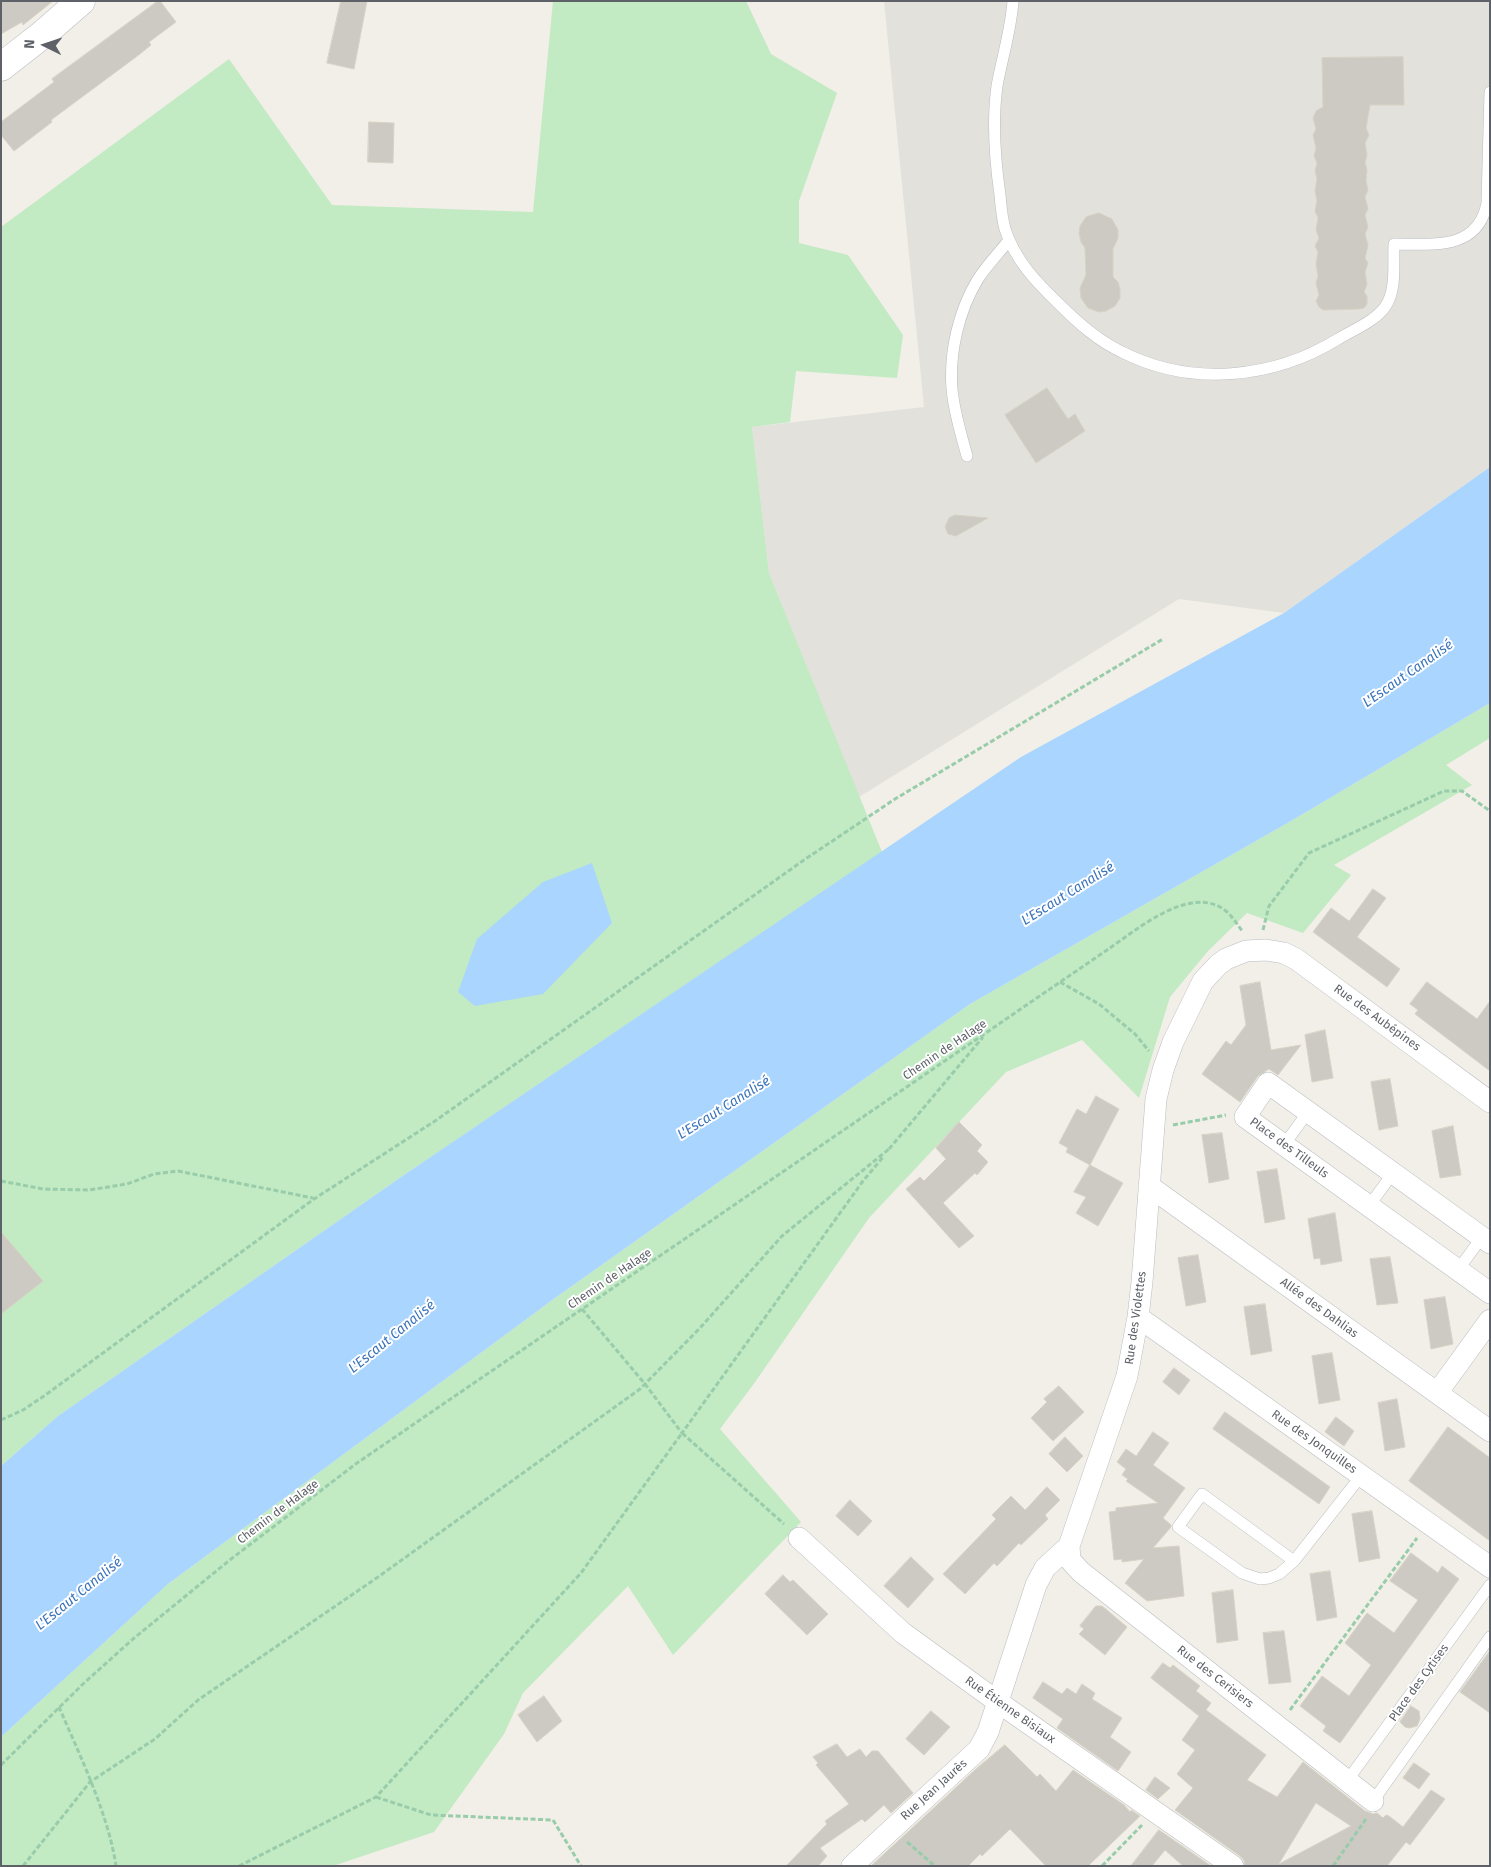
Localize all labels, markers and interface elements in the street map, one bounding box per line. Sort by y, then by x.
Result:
north arrow [20,20,70,70]
text: N [21,39,38,49]
water label: L'Escaut Canalisé [1360,637,1456,711]
water label: L'Escaut Canalisé [1018,859,1118,929]
street label: Rue des Aubépines [1331,982,1423,1054]
street label: Chemin de Halage [900,1017,990,1083]
water label: L'Escaut Canalisé [674,1073,774,1143]
street label: Place des Tilleuls [1247,1115,1331,1181]
street label: Chemin de Halage [565,1246,655,1312]
street label: Rue des Violettes [1122,1270,1150,1366]
street label: Allée des Dahlias [1277,1275,1361,1341]
water label: L'Escaut Canalisé [345,1297,439,1377]
street label: Rue des Jonquilles [1269,1407,1359,1477]
street label: Chemin de Halage [235,1477,321,1547]
water label: L'Escaut Canalisé [32,1554,126,1634]
street label: Place des Cytises [1386,1642,1452,1724]
street label: Rue des Cerisiers [1174,1643,1256,1711]
street label: Rue Étienne Bisiaux [962,1673,1058,1747]
street label: Rue Jean Jaurès [898,1756,970,1824]

